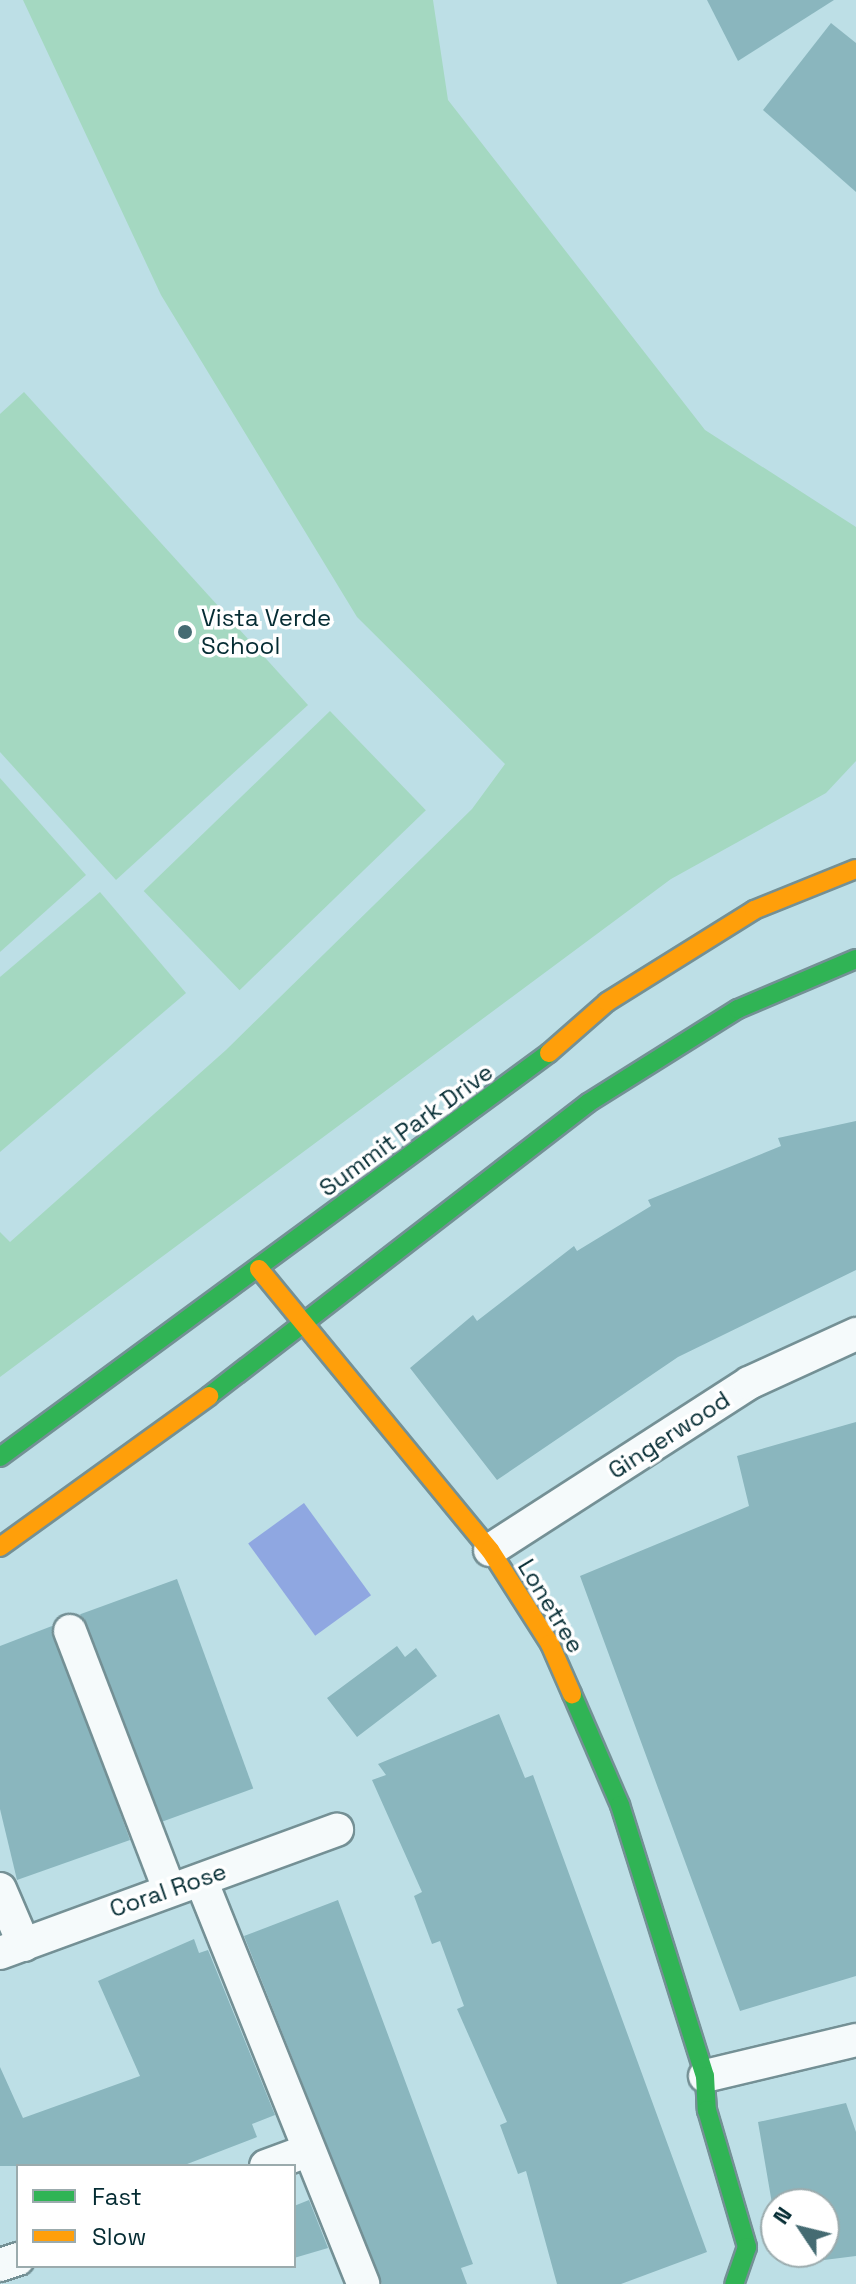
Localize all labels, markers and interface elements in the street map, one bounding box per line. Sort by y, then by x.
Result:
place label: Vista Verde School [201,604,332,660]
marker: Vista Verde School [176,623,194,641]
street label: Summit Park Drive [314,1057,498,1203]
street label: Gingerwood [603,1385,735,1485]
street label: Lonetree [512,1554,590,1658]
street label: Coral Rose [106,1857,230,1923]
legend [16,2164,296,2268]
text: Fast [92,2181,142,2212]
north arrow [760,2188,840,2268]
text: N [766,2201,798,2229]
text: Slow [92,2221,146,2252]

